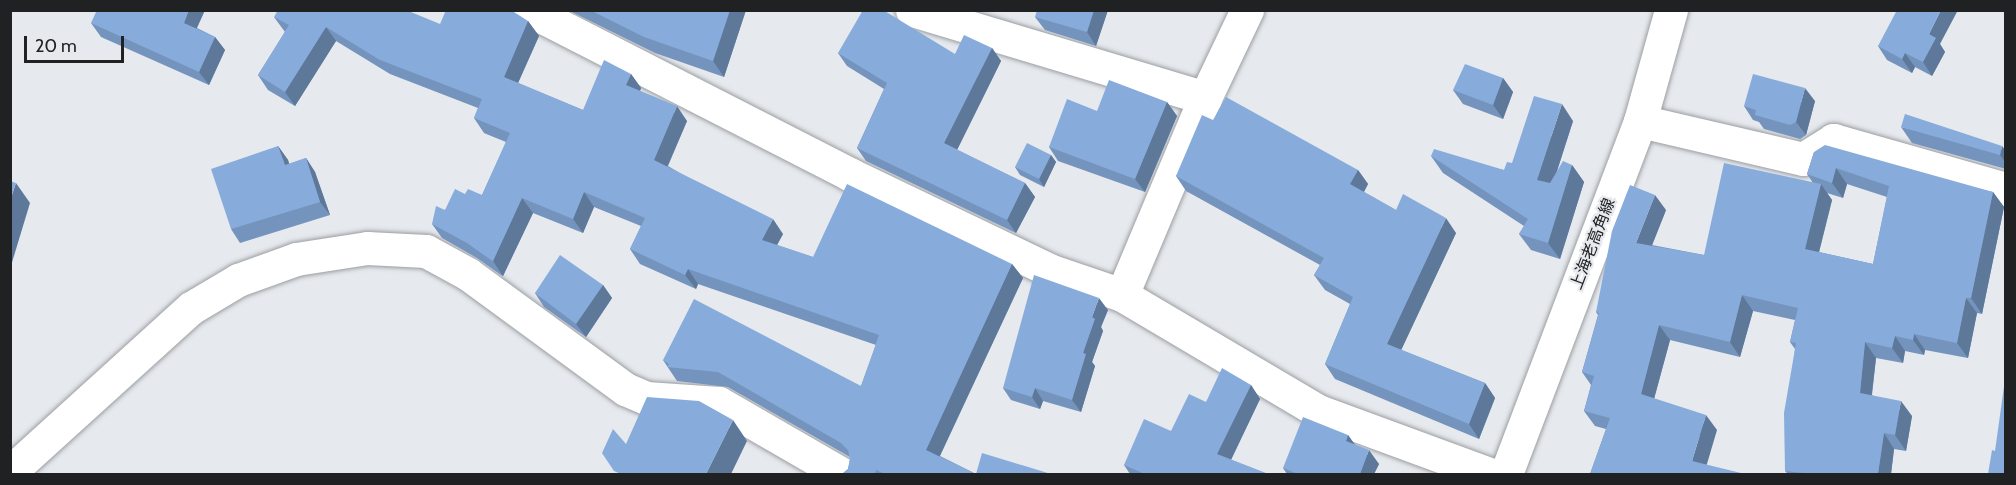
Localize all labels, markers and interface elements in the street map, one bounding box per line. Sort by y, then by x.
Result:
scale bar [27,24,128,62]
text: 20 m [35,35,77,57]
street label: 上海老高角線 [1567,196,1619,292]

